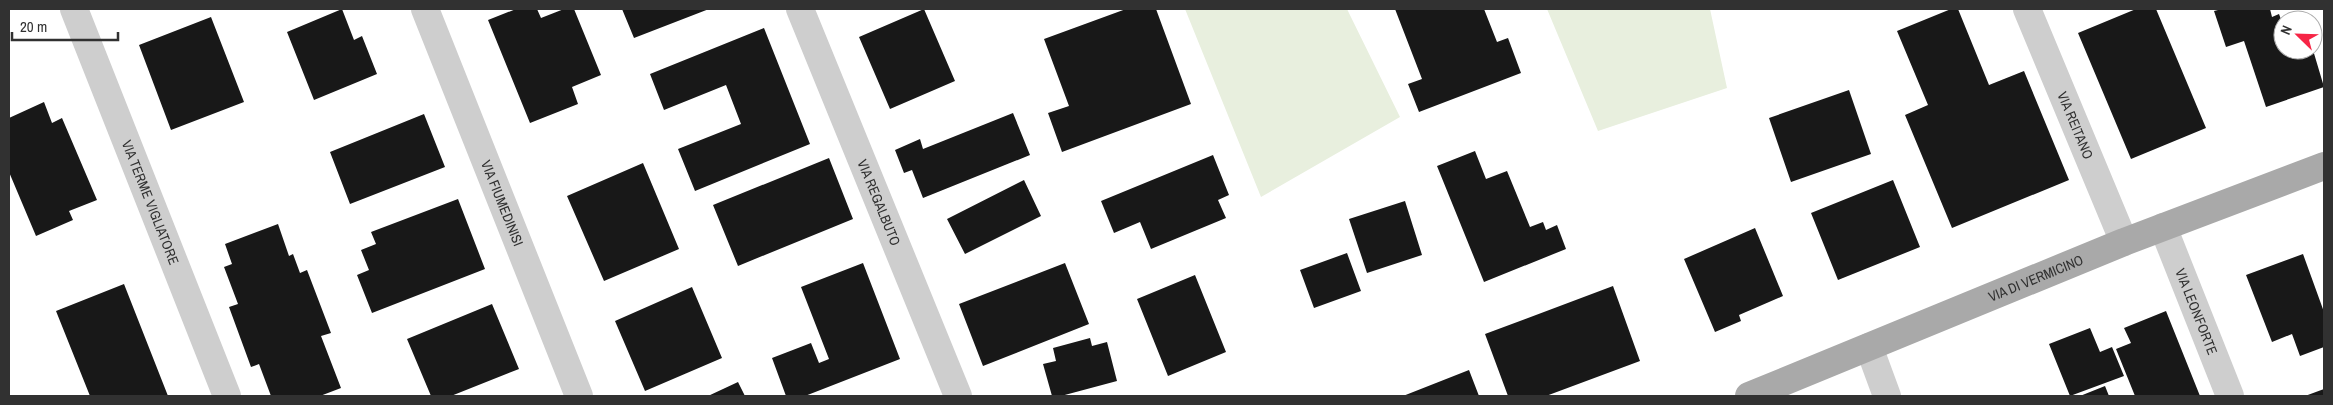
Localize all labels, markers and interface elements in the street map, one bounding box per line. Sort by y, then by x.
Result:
scale bar [12,10,119,42]
north arrow [2273,10,2323,60]
text: 20 m [20,16,47,37]
text: N [2276,23,2296,37]
street label: VIA REITANO [2053,89,2097,162]
street label: VIA TERME VIGLIATORE [118,138,183,267]
street label: VIA REGALBUTO [853,157,905,248]
street label: VIA FIUMEDINISI [477,158,527,249]
street label: VIA DI VERMICINO [1986,251,2086,306]
street label: VIA LEONFORTE [2171,266,2222,357]

